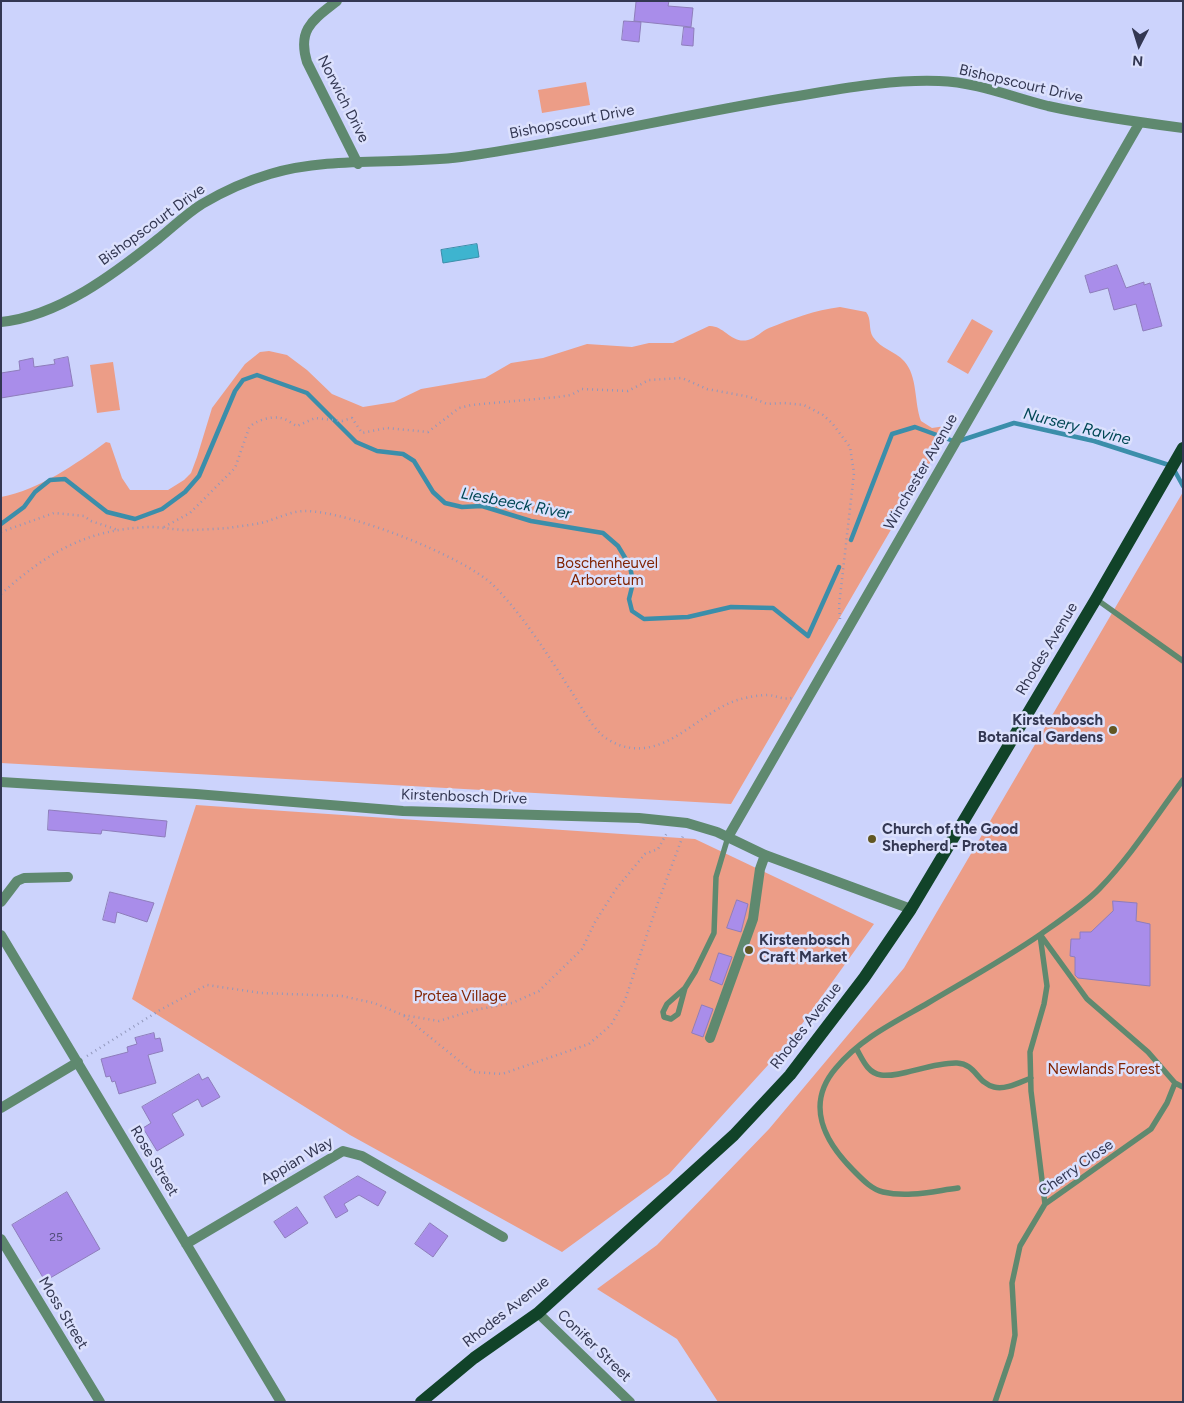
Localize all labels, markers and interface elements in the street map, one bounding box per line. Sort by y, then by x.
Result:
north arrow [1114,20,1164,70]
street label: Norwich Drive [313,52,373,146]
text: N [1132,52,1144,69]
street label: Bishopscourt Drive [957,61,1085,107]
street label: Bishopscourt Drive [508,101,636,143]
street label: Bishopscourt Drive [95,180,209,270]
water label: Nursery Ravine [1021,404,1133,450]
street label: Winchester Avenue [880,411,962,533]
water label: Liesbeeck River [459,484,573,524]
park label: Boschenheuvel Arboretum [556,555,658,590]
street label: Rhodes Avenue [1012,599,1082,699]
place label: Kirstenbosch Botanical Gardens [978,712,1103,747]
marker: Kirstenbosch Botanical Gardens [1107,724,1119,736]
street label: Kirstenbosch Drive [401,786,527,808]
place label: Church of the Good Shepherd - Protea [882,821,1018,856]
marker: Church of the Good Shepherd - Protea [866,833,878,845]
place label: Kirstenbosch Craft Market [759,932,850,967]
marker: Kirstenbosch Craft Market [743,944,755,956]
street label: Rhodes Avenue [767,979,845,1073]
park label: Protea Village [414,988,506,1006]
park label: Newlands Forest [1048,1061,1160,1079]
street label: Rose Street [126,1123,182,1199]
street label: Appian Way [258,1133,336,1189]
street label: Cherry Close [1035,1136,1117,1200]
house number: 25 [49,1230,63,1244]
street label: Rhodes Avenue [459,1273,553,1351]
street label: Moss Street [34,1274,92,1352]
street label: Conifer Street [553,1306,635,1386]

